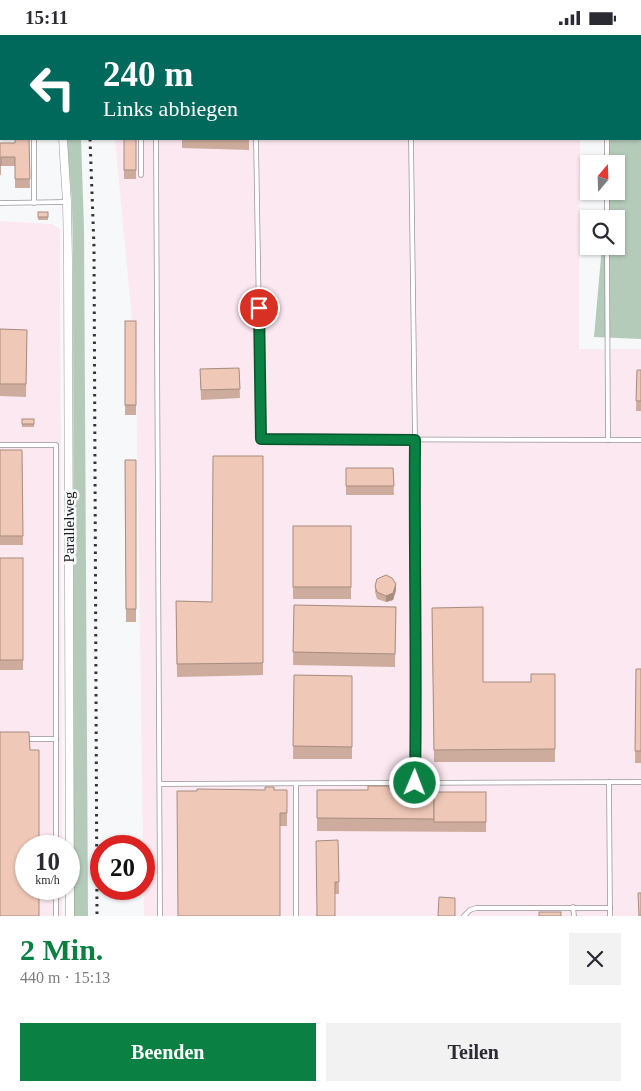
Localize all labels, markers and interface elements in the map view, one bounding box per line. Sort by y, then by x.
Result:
text: 15:11 [25,7,68,28]
icon: left [20,55,85,120]
text: 240 m [103,55,193,94]
text: Links abbiegen [103,96,238,121]
north arrow [580,155,625,200]
map controls [580,155,625,255]
button: search [580,210,625,255]
pin [238,287,280,329]
icon: arrive [245,294,273,322]
street label: Parallelweg [61,491,77,562]
position arrow [388,756,440,808]
speed limit sign: 20 [90,835,155,900]
text: 10 [35,848,60,875]
text: km/h [35,873,60,887]
text: 2 Min. [20,933,103,966]
button: close [569,933,621,985]
text: 440 m · 15:13 [20,969,110,986]
button: Beenden [20,1023,316,1081]
button: Teilen [326,1023,621,1081]

